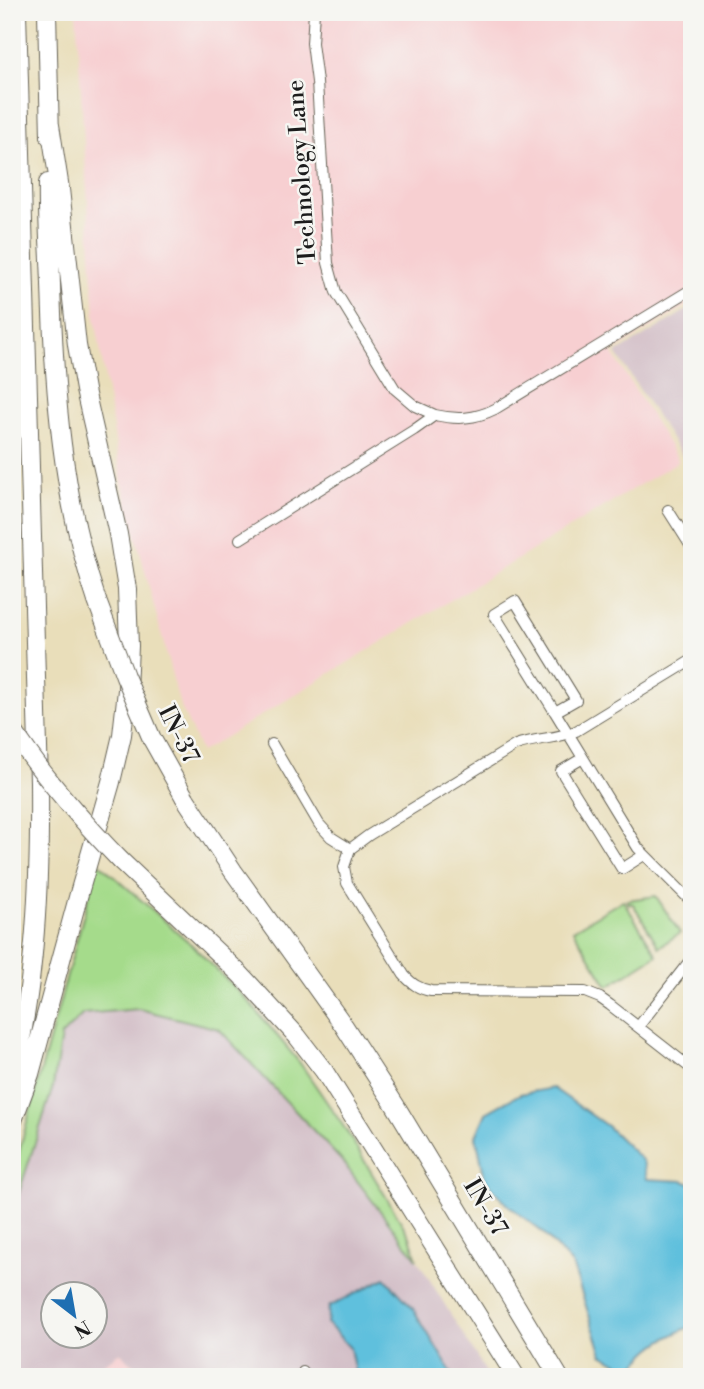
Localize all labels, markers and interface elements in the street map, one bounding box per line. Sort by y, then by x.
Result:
street label: Technology Lane [281,79,323,265]
street label: IN-37 [151,700,205,769]
street label: IN-37 [457,1174,514,1242]
north arrow [38,1280,108,1350]
text: N [70,1315,95,1343]

